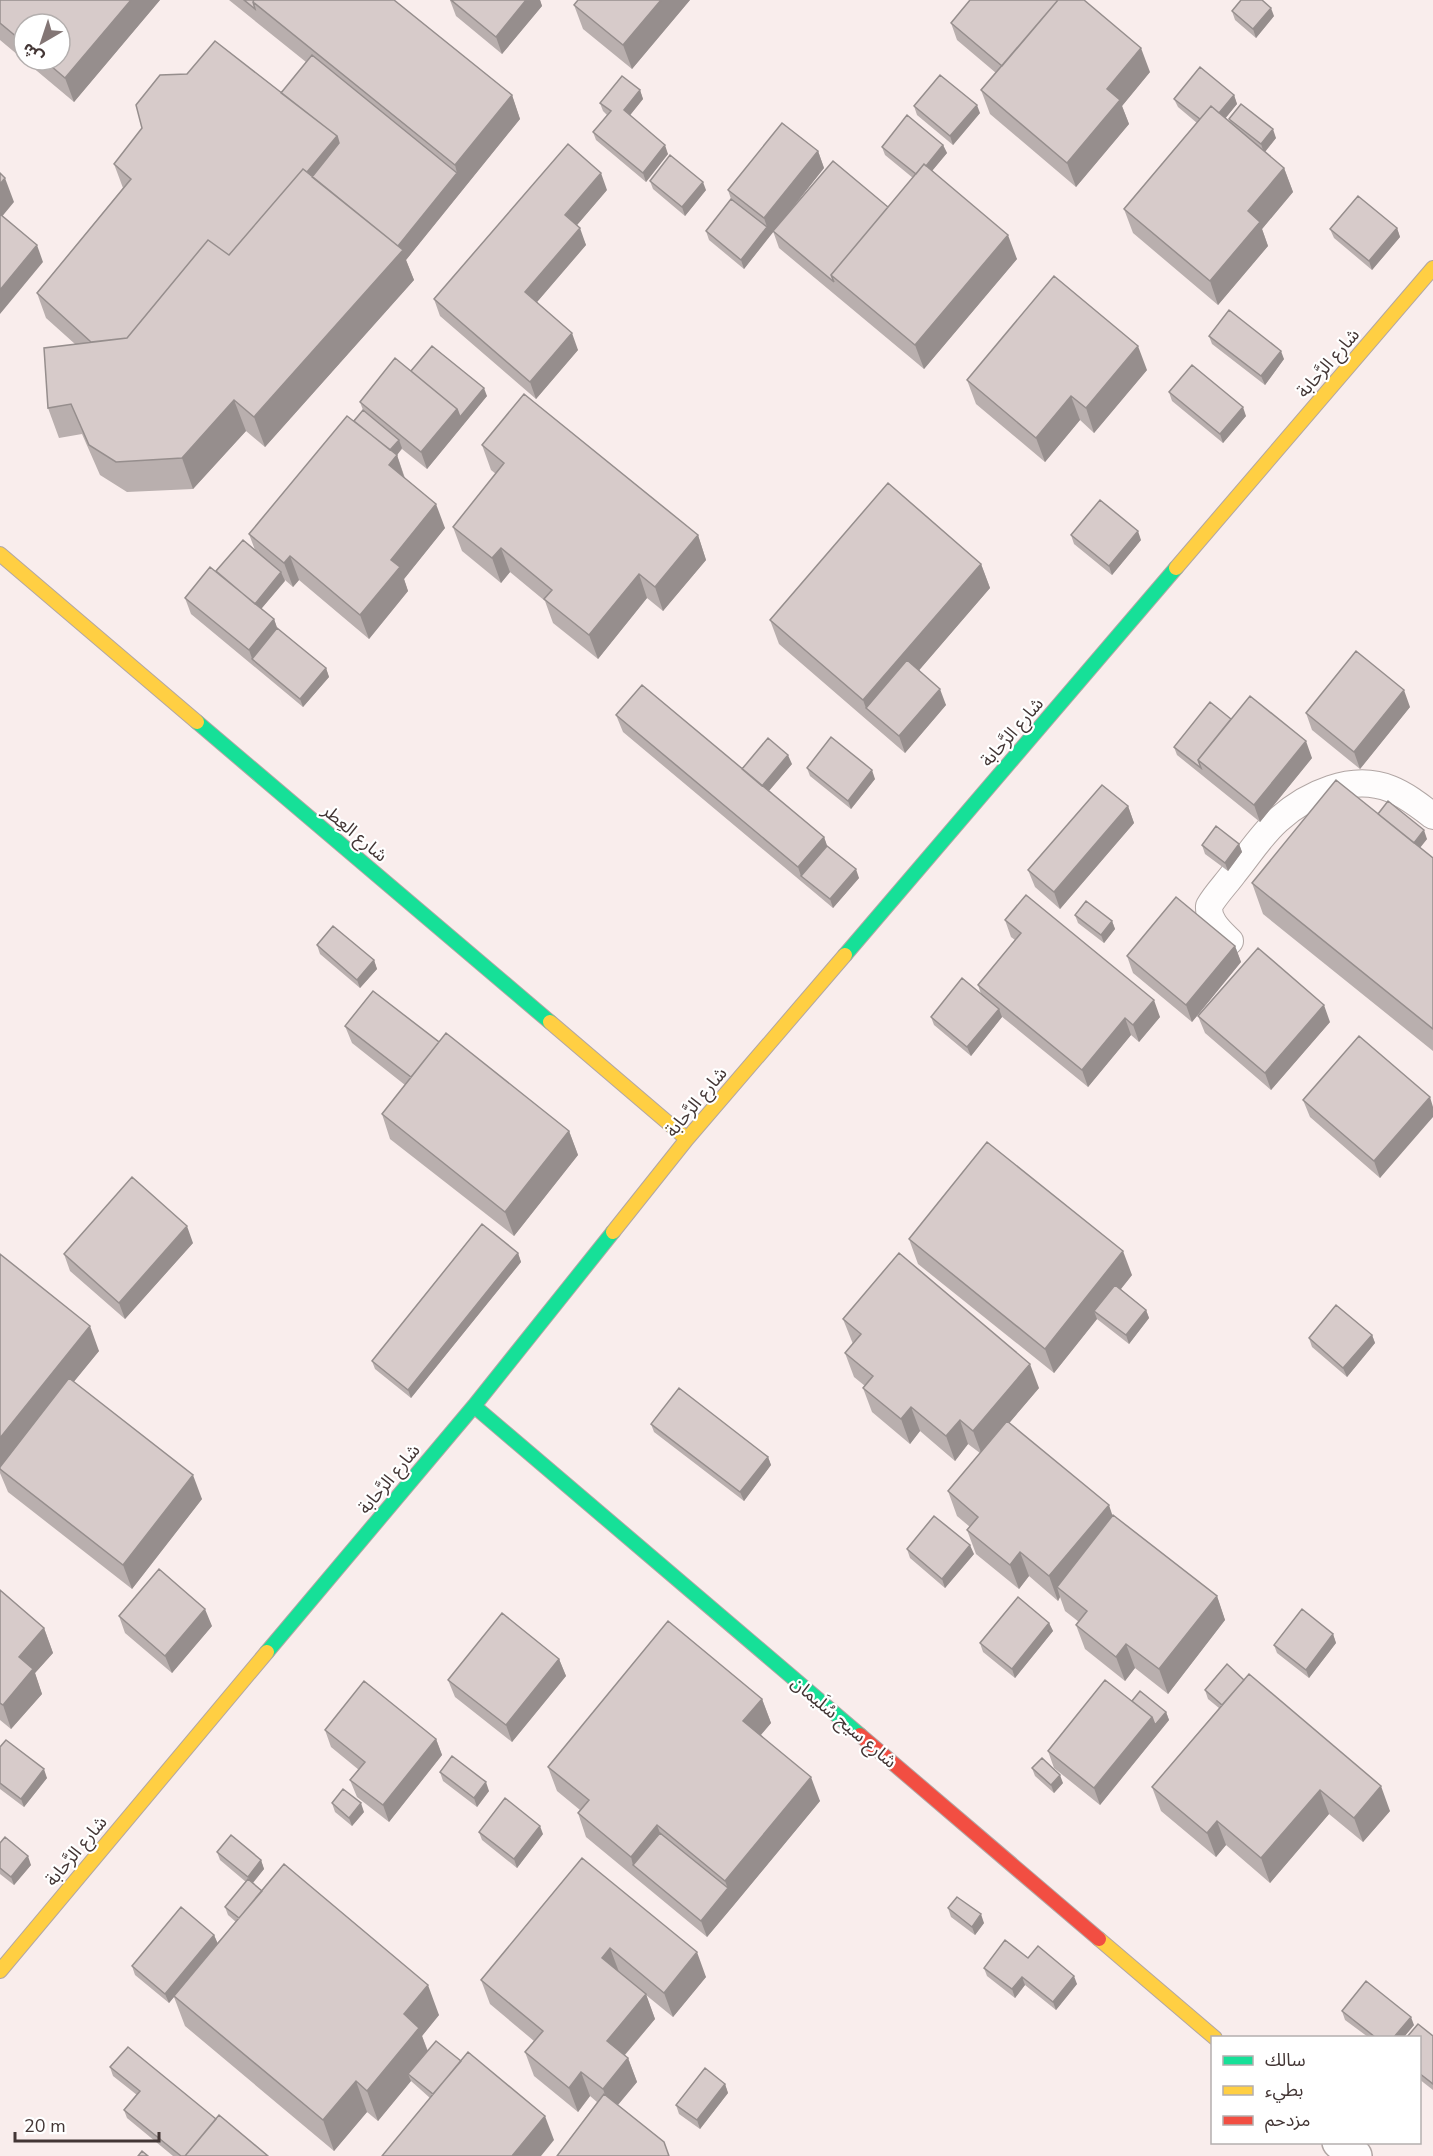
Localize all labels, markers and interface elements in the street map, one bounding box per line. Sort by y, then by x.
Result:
north arrow [12,12,72,72]
text: ش [18,37,49,68]
street label: شارع الرَّحابة [1291,323,1366,404]
street label: شارع الرَّحابة [975,692,1050,773]
street label: شارع العِطر [315,798,393,869]
street label: شارع الرَّحابة [660,1062,734,1143]
street label: شارع الرَّحابة [353,1439,427,1520]
street label: شارع سيح سُلَيمان [785,1670,902,1775]
street label: شارع الرَّحابة [40,1811,114,1892]
legend [1211,2036,1421,2144]
text: سالك [1265,2048,1306,2072]
text: بطيء [1265,2078,1303,2103]
scale bar [15,2105,159,2143]
text: مزدحم [1265,2108,1310,2133]
text: 20 m [24,2114,66,2138]

